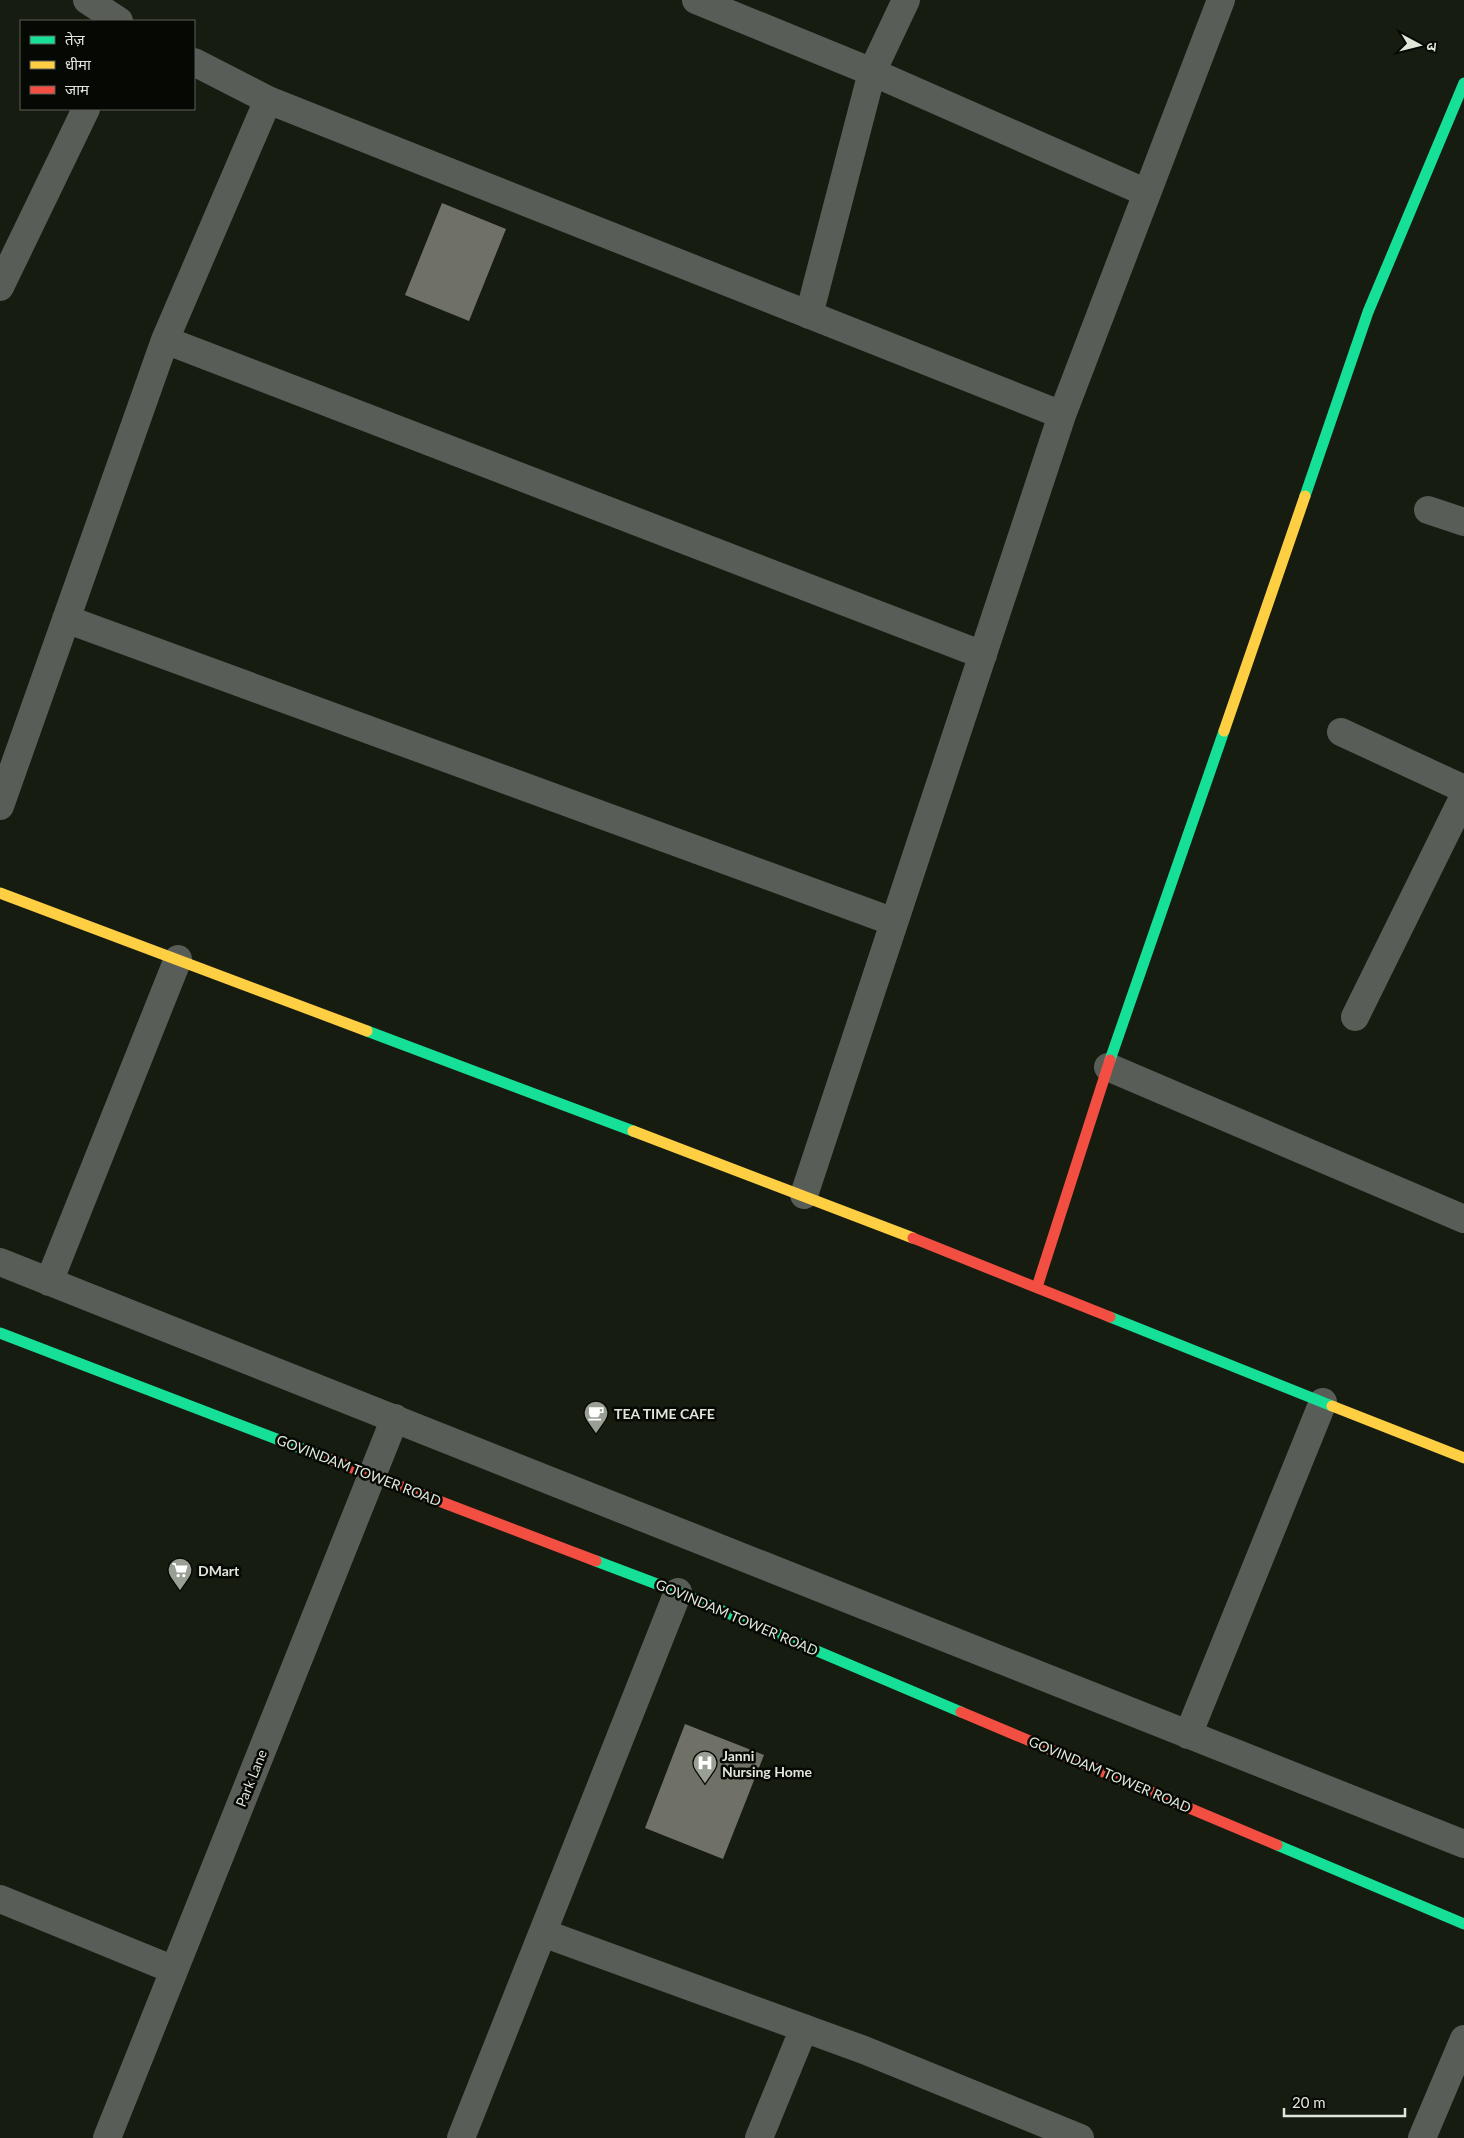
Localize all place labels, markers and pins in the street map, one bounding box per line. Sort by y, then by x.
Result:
cafe icon: TEA TIME CAFE [583,1400,609,1434]
place label: TEA TIME CAFE [614,1405,715,1422]
supermarket icon: DMart [167,1557,193,1591]
place label: DMart [198,1562,240,1579]
place label: Janni Nursing Home [722,1747,812,1780]
hospital icon: Janni Nursing Home [692,1750,718,1784]

